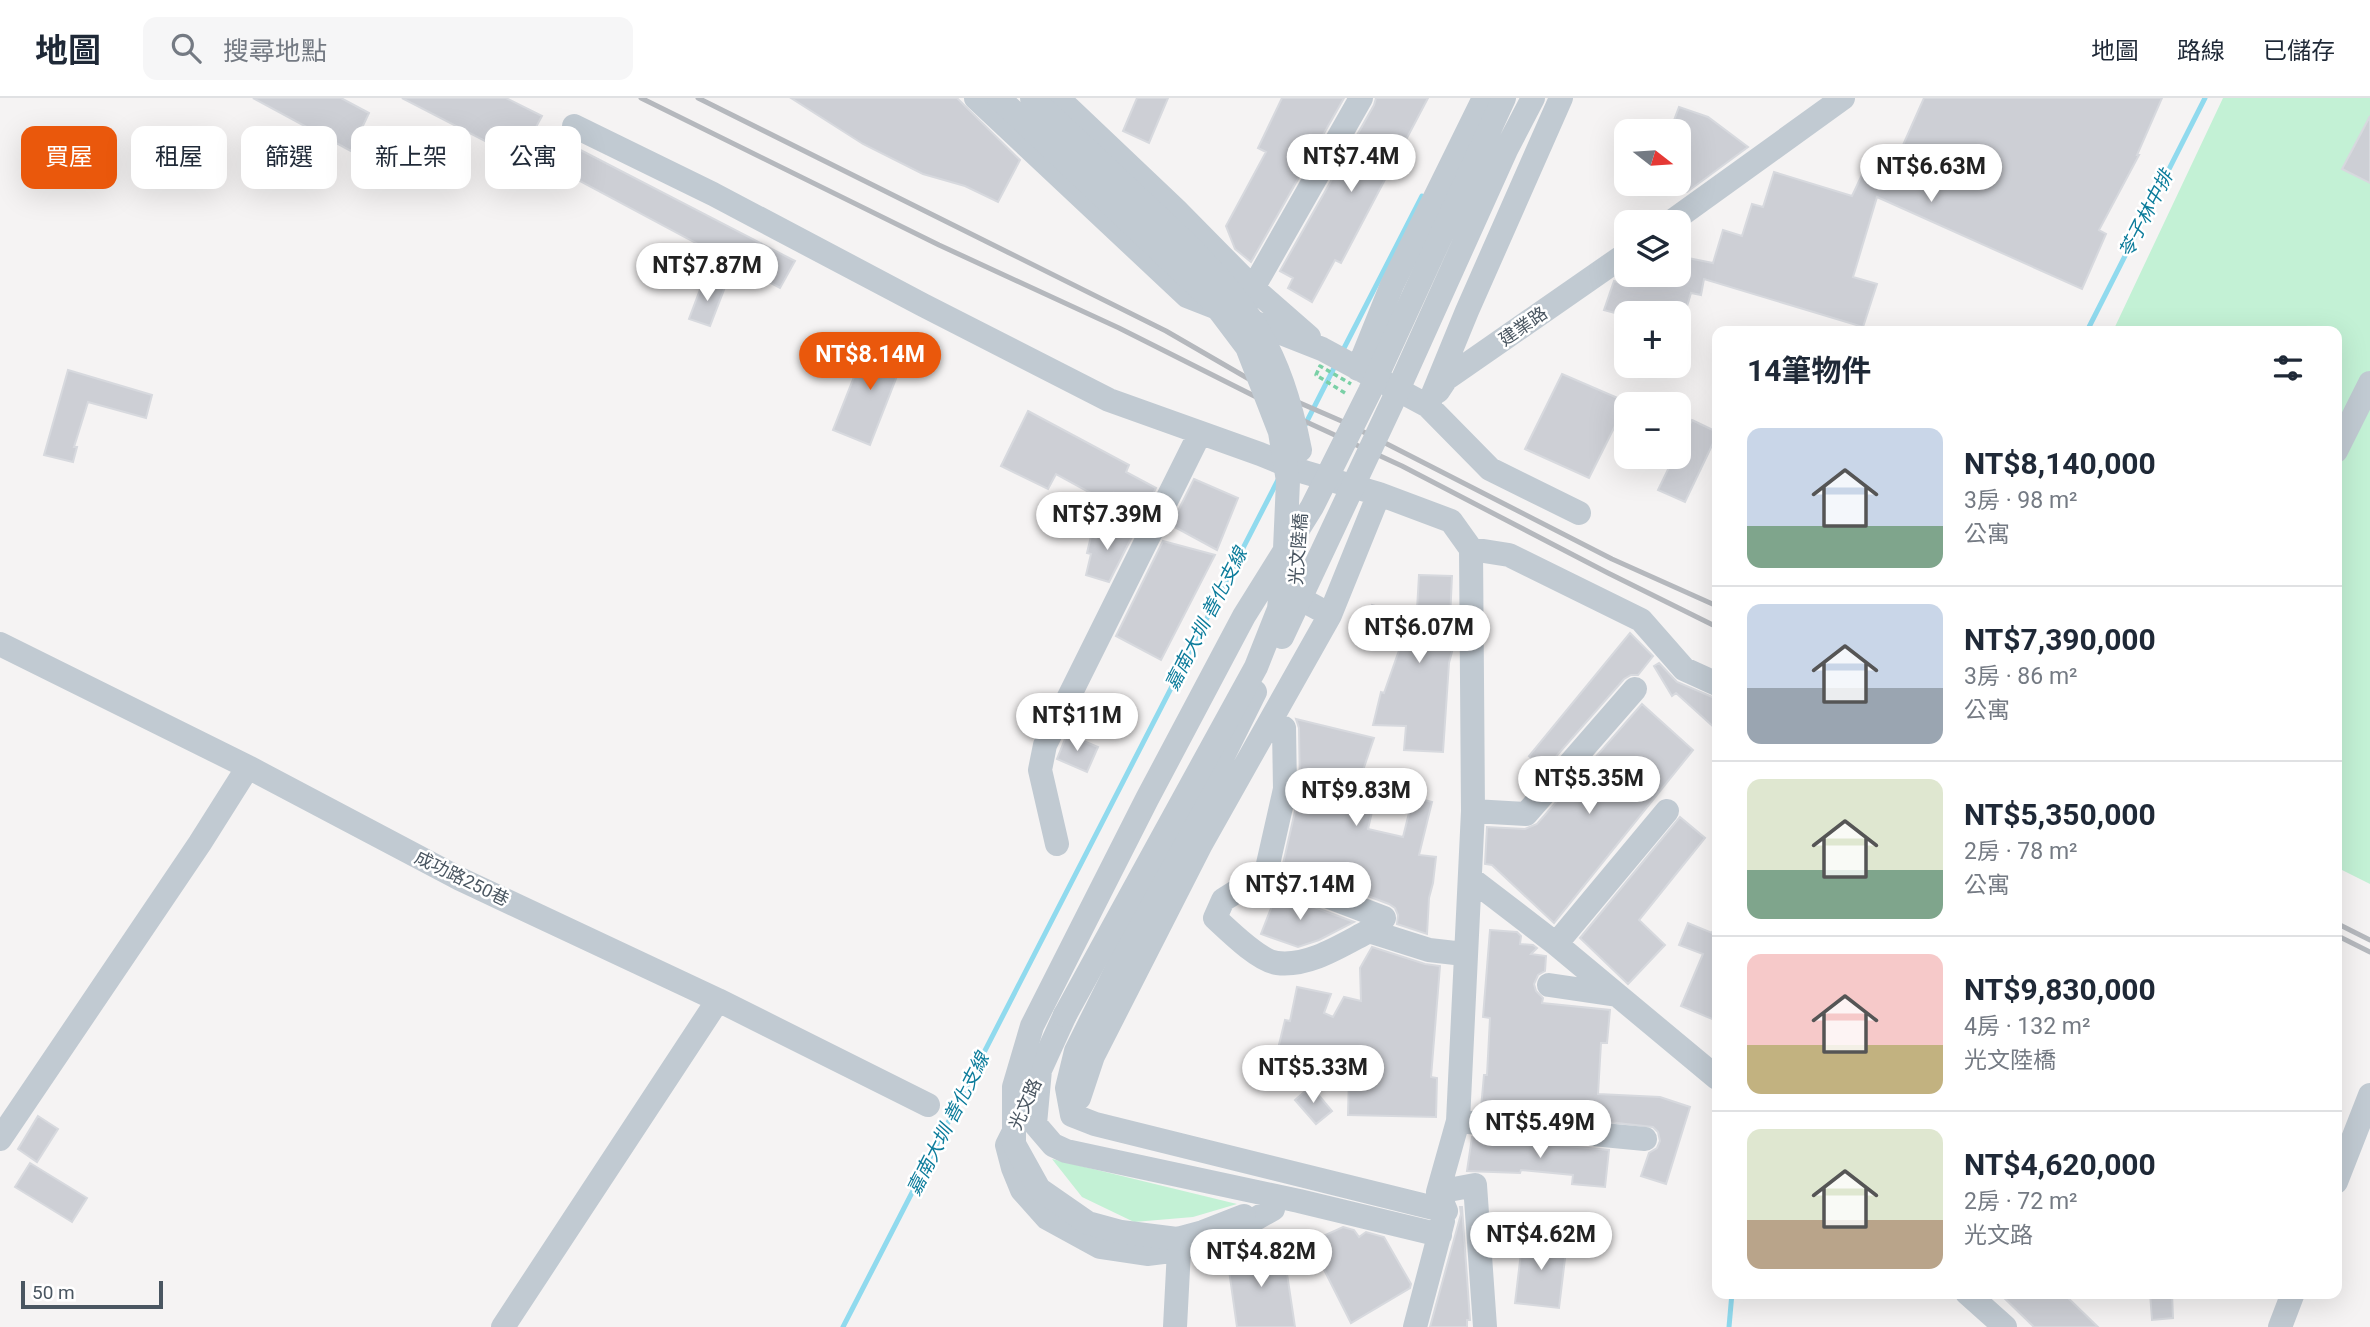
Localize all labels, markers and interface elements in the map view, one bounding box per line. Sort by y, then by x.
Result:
search box [143,17,633,80]
icon: search [167,29,205,67]
text: 地圖 [35,31,101,70]
text: 搜尋地點 [223,36,327,66]
text: 地圖 [2091,37,2139,65]
text: 路線 [2177,37,2225,65]
text: 已儲存 [2263,37,2335,65]
north arrow [1614,119,1690,196]
map controls [1614,119,1691,469]
chip: 買屋 [21,126,117,189]
chip: 租屋 [131,126,227,189]
chip: 篩選 [241,126,337,189]
chip: 新上架 [351,126,471,189]
chip: 公寓 [485,126,581,189]
pin: NT$7.4M [1286,134,1416,194]
text: NT$7.4M [1303,143,1399,170]
pin: NT$6.63M [1859,144,2003,204]
text: NT$6.63M [1876,153,1986,180]
water label: 苓子林中排 [2114,164,2179,262]
button: layers [1614,210,1691,287]
pin: NT$7.87M [635,244,779,303]
text: NT$7.87M [652,252,762,279]
button: + [1614,301,1691,378]
street label: 建業路 [1495,302,1551,350]
pin: NT$8.14M [798,332,942,392]
text: NT$8.14M [815,341,925,368]
icon: filters [2269,349,2307,387]
text: 14筆物件 [1747,353,1871,388]
button: − [1614,392,1691,469]
text: NT$8,140,000 [1964,446,2156,481]
icon: home [1803,456,1887,540]
text: 3房 · 98 m² [1964,487,2078,514]
pin: NT$7.39M [1035,492,1179,552]
text: NT$7.39M [1052,501,1162,528]
street label: 光文陸橋 [1285,512,1311,586]
text: 公寓 [1964,521,2010,548]
water label: 嘉南大圳 善化支線 [1160,542,1253,694]
pin: NT$6.07M [1347,606,1491,665]
text: NT$6.07M [1364,614,1474,641]
text: NT$7,390,000 [1964,622,2156,657]
icon: home [1803,632,1887,716]
text: 3房 · 86 m² [1964,663,2078,690]
pin: NT$11M [1020,694,1134,753]
text: 公寓 [1964,697,2010,724]
text: NT$11M [1032,702,1122,729]
pin: NT$5.35M [1517,756,1661,816]
text: NT$5.35M [1534,765,1644,792]
pin: NT$9.83M [1284,768,1428,828]
text: NT$9.83M [1301,777,1411,804]
text: NT$5,350,000 [1964,797,2156,832]
icon: home [1803,807,1887,891]
text: 2房 · 78 m² [1964,838,2078,865]
street label: 成功路250巷 [411,846,513,910]
pin: NT$7.14M [1228,862,1372,922]
text: NT$7.14M [1245,871,1355,898]
text: 公寓 [1964,872,2010,899]
text: NT$9,830,000 [1964,972,2156,1007]
icon: home [1803,982,1887,1066]
text: 4房 · 132 m² [1964,1013,2090,1040]
pin: NT$5.33M [1241,1046,1385,1105]
water label: 嘉南大圳 善化支線 [902,1047,995,1199]
text: 光文陸橋 [1964,1047,2056,1074]
text: NT$5.33M [1258,1054,1368,1081]
street label: 光文路 [1004,1075,1046,1133]
pin: NT$5.49M [1468,1100,1612,1160]
text: NT$5.49M [1485,1109,1595,1136]
text: NT$4,620,000 [1964,1147,2156,1182]
icon: home [1803,1157,1887,1241]
text: 2房 · 72 m² [1964,1188,2078,1215]
pin: NT$4.62M [1469,1212,1613,1272]
text: NT$4.62M [1486,1221,1596,1248]
text: 光文路 [1964,1222,2033,1249]
pin: NT$4.82M [1189,1230,1333,1289]
text: NT$4.82M [1206,1238,1316,1265]
scale bar [21,1278,163,1310]
text: 50 m [32,1281,75,1304]

